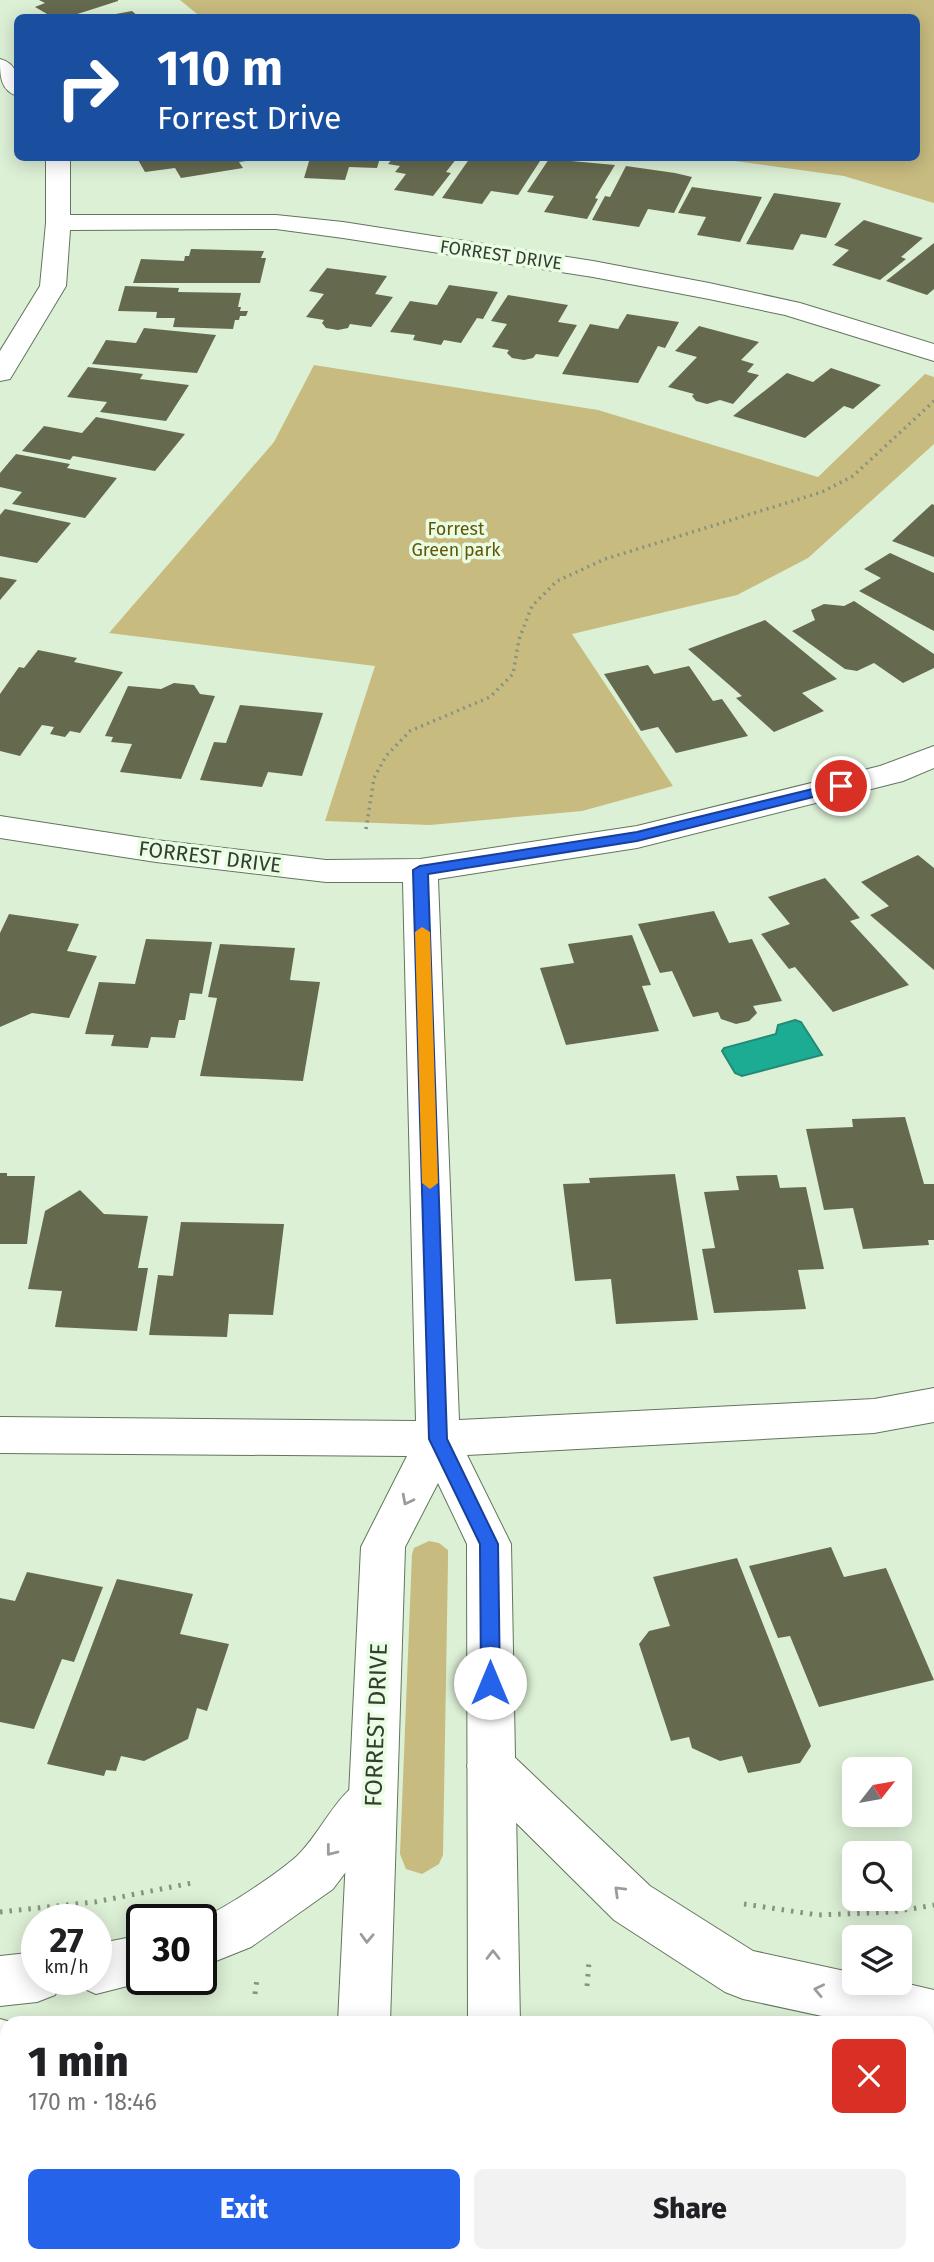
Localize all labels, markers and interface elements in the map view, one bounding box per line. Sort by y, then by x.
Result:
text: 110 m [157,39,283,98]
icon: right [42,42,133,133]
text: Forrest Drive [157,99,341,137]
street label: FORREST DRIVE [438,236,564,274]
park label: Forrest Green park [411,518,501,561]
pin [811,756,871,816]
icon: arrive [822,767,860,805]
street label: FORREST DRIVE [137,835,283,879]
one-way arrow [402,1493,415,1505]
street label: FORREST DRIVE [359,1642,393,1808]
position arrow [453,1646,527,1720]
north arrow [842,1757,912,1827]
map controls [842,1757,912,1995]
button: search [842,1841,912,1911]
one-way arrow [327,1843,340,1855]
one-way arrow [614,1886,627,1899]
speed limit sign: 30 [126,1904,217,1995]
text: 27 [49,1919,84,1961]
button: layers [842,1925,912,1995]
one-way arrow [360,1933,375,1944]
one-way arrow [485,1949,500,1960]
text: km/h [44,1956,89,1978]
one-way arrow [813,1984,825,1998]
text: 1 min [28,2037,129,2087]
button: close [832,2039,906,2113]
text: 170 m · 18:46 [28,2088,157,2116]
button: Exit [28,2169,460,2249]
button: Share [474,2169,906,2249]

